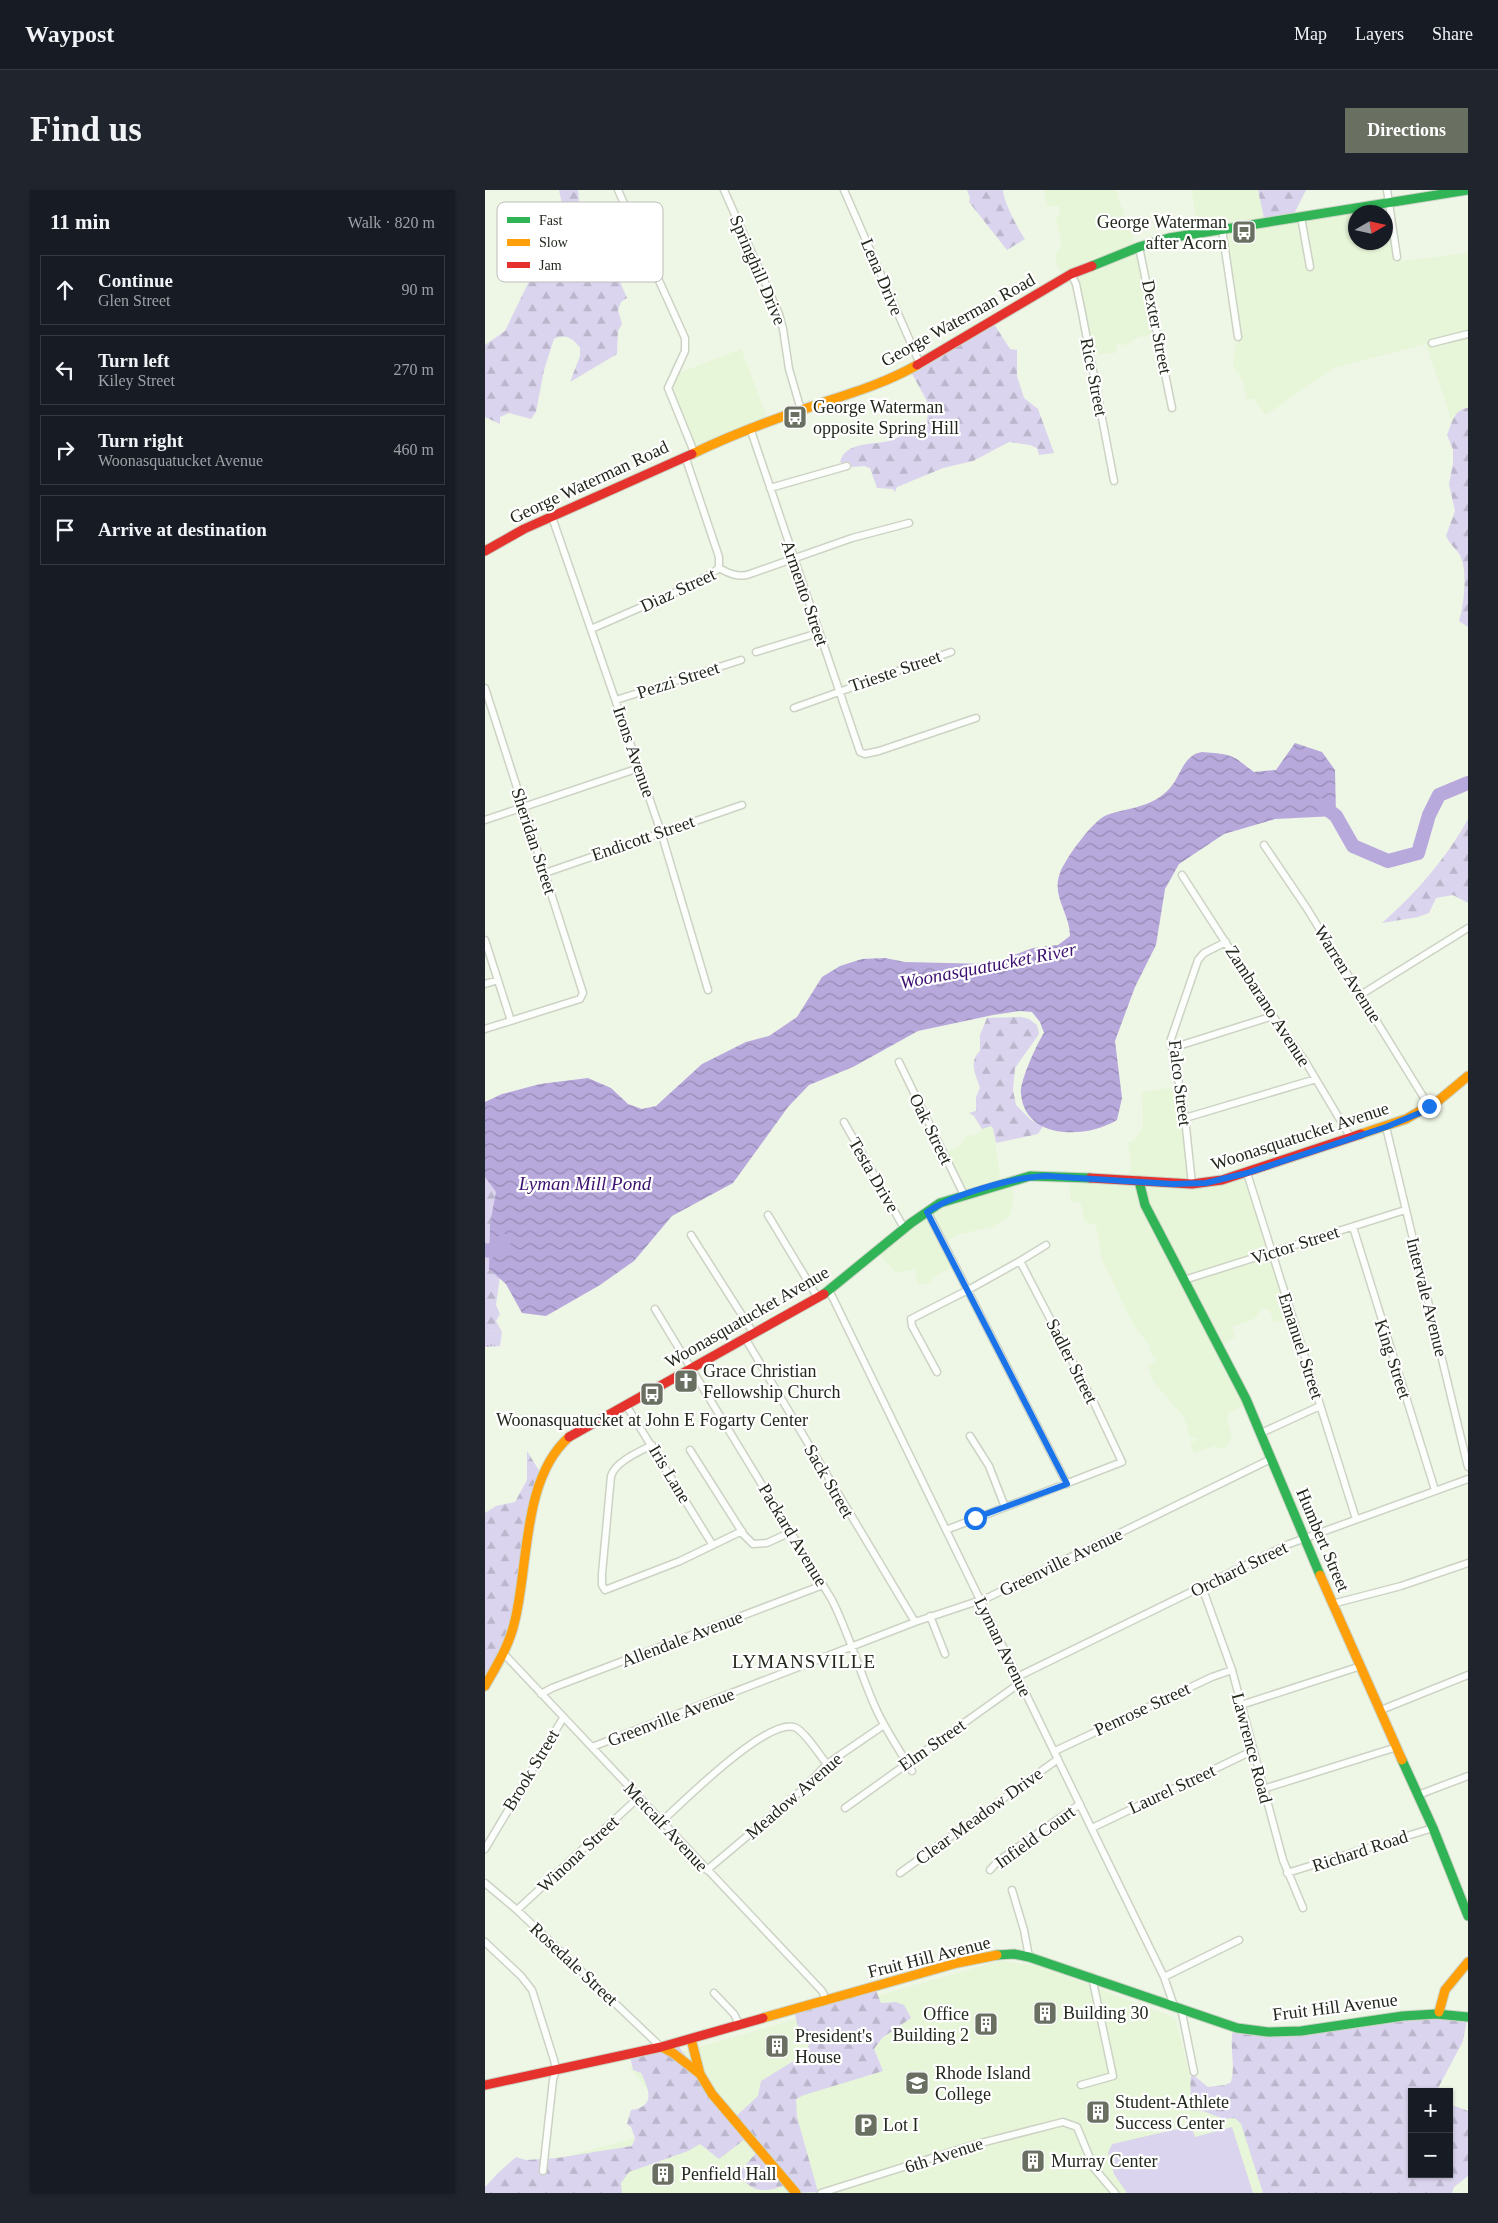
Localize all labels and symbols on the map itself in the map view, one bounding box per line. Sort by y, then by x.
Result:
legend [497,202,663,282]
north arrow [1348,205,1393,250]
street label: Springhill Drive [726,212,790,328]
place label: George Waterman after Acorn [1097,212,1227,253]
text: Fast [539,213,562,228]
bus stop icon: George Waterman after Acorn [1231,219,1257,245]
text: Slow [539,235,569,250]
street label: Lena Drive [857,236,907,318]
text: Jam [539,258,562,273]
street label: George Waterman Road [878,269,1038,371]
street label: Dexter Street [1138,278,1176,376]
street label: Rice Street [1077,336,1111,418]
place label: George Waterman opposite Spring Hill [813,397,959,438]
bus stop icon: George Waterman opposite Spring Hill [782,404,808,430]
street label: George Waterman Road [506,436,672,528]
street label: Armento Street [778,538,832,648]
street label: Diaz Street [637,564,719,616]
street label: Trieste Street [846,646,944,696]
street label: Pezzi Street [634,657,722,703]
street label: Irons Avenue [609,704,659,800]
street label: Sheridan Street [507,785,561,897]
street label: Endicott Street [589,811,697,865]
street label: Warren Avenue [1310,922,1386,1026]
water label: Woonasquatucket River [898,938,1079,993]
street label: Zambarano Avenue [1221,942,1315,1070]
street label: Falco Street [1165,1039,1195,1127]
street label: Oak Street [905,1090,957,1168]
route end [1418,1095,1441,1118]
street label: Woonasquatucket Avenue [1209,1098,1391,1174]
street label: Testa Drive [845,1134,903,1216]
water label: Lyman Mill Pond [518,1173,652,1194]
street label: Victor Street [1248,1221,1342,1269]
street label: Intervale Avenue [1403,1235,1451,1359]
street label: Woonasquatucket Avenue [662,1262,832,1372]
street label: Emanuel Street [1274,1290,1328,1402]
street label: Sadler Street [1042,1315,1102,1407]
street label: King Street [1371,1317,1415,1401]
place label: Grace Christian Fellowship Church [703,1361,841,1402]
church icon: Grace Christian Fellowship Church [673,1368,699,1394]
bus stop icon: Woonasquatucket at John E Fogarty Center [639,1381,665,1407]
place label: Woonasquatucket at John E Fogarty Center [496,1410,808,1430]
street label: Iris Lane [645,1441,695,1507]
street label: Sack Street [800,1441,858,1521]
street label: Packard Avenue [755,1480,831,1590]
street label: Humbert Street [1292,1485,1354,1595]
route start [964,1507,987,1530]
street label: Greenville Avenue [996,1524,1126,1600]
street label: Orchard Street [1187,1537,1291,1601]
street label: Lyman Avenue [970,1594,1036,1700]
street label: Allendale Avenue [619,1607,745,1671]
district label: LYMANSVILLE [732,1651,876,1672]
street label: Penrose Street [1091,1678,1193,1740]
street label: Greenville Avenue [605,1684,737,1750]
street label: Lawrence Road [1228,1691,1276,1805]
street label: Elm Street [895,1715,969,1775]
street label: Brook Street [499,1726,563,1814]
street label: Meadow Avenue [742,1749,846,1843]
street label: Laurel Street [1125,1760,1219,1818]
street label: Clear Meadow Drive [912,1763,1046,1869]
street label: Metcalf Avenue [620,1778,712,1876]
street label: Infield Court [991,1801,1079,1873]
street label: Winona Street [534,1812,622,1896]
street label: Richard Road [1310,1826,1410,1876]
street label: Rosedale Street [526,1918,622,2010]
street label: Fruit Hill Avenue [866,1932,992,1982]
street label: Fruit Hill Avenue [1271,1989,1399,2025]
building icon: Building 30 [1032,2000,1058,2026]
place label: Building 30 [1063,2003,1149,2023]
place label: Office Building 2 [892,2004,969,2045]
building icon: Office Building 2 [973,2011,999,2037]
place label: President's House [795,2026,872,2067]
building icon: President's House [764,2033,790,2059]
place label: Rhode Island College [935,2063,1030,2104]
school or university icon: Rhode Island College [904,2070,930,2096]
place label: Student-Athlete Success Center [1115,2092,1229,2133]
building icon: Student-Athlete Success Center [1085,2099,1111,2125]
parking icon: Lot I [853,2112,879,2138]
place label: Lot I [883,2115,919,2135]
street label: 6th Avenue [902,2133,986,2177]
building icon: Murray Center [1020,2148,1046,2174]
place label: Murray Center [1051,2151,1157,2171]
building icon: Penfield Hall [650,2161,676,2187]
place label: Penfield Hall [681,2164,776,2184]

